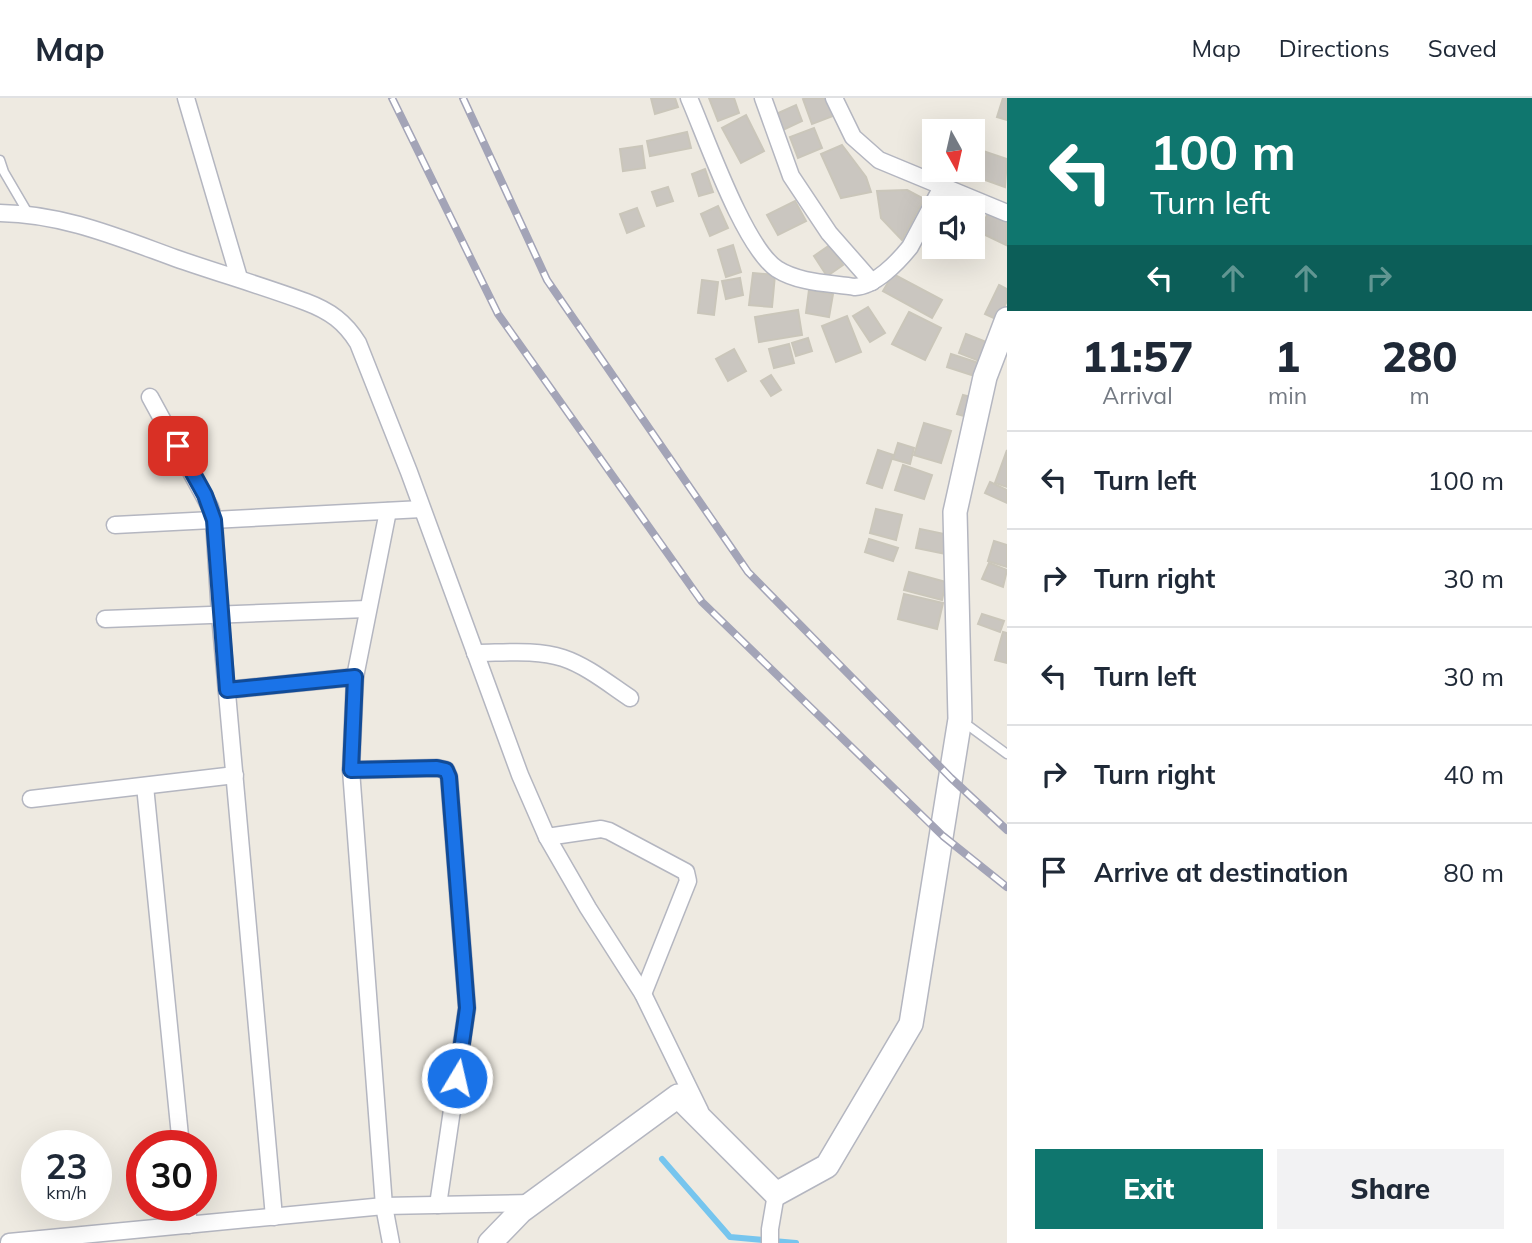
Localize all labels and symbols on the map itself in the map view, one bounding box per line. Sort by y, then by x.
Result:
north arrow [922,119,985,182]
pin [148,416,208,476]
position arrow [420,1041,494,1115]
speed limit sign: 30 [126,1130,217,1221]

